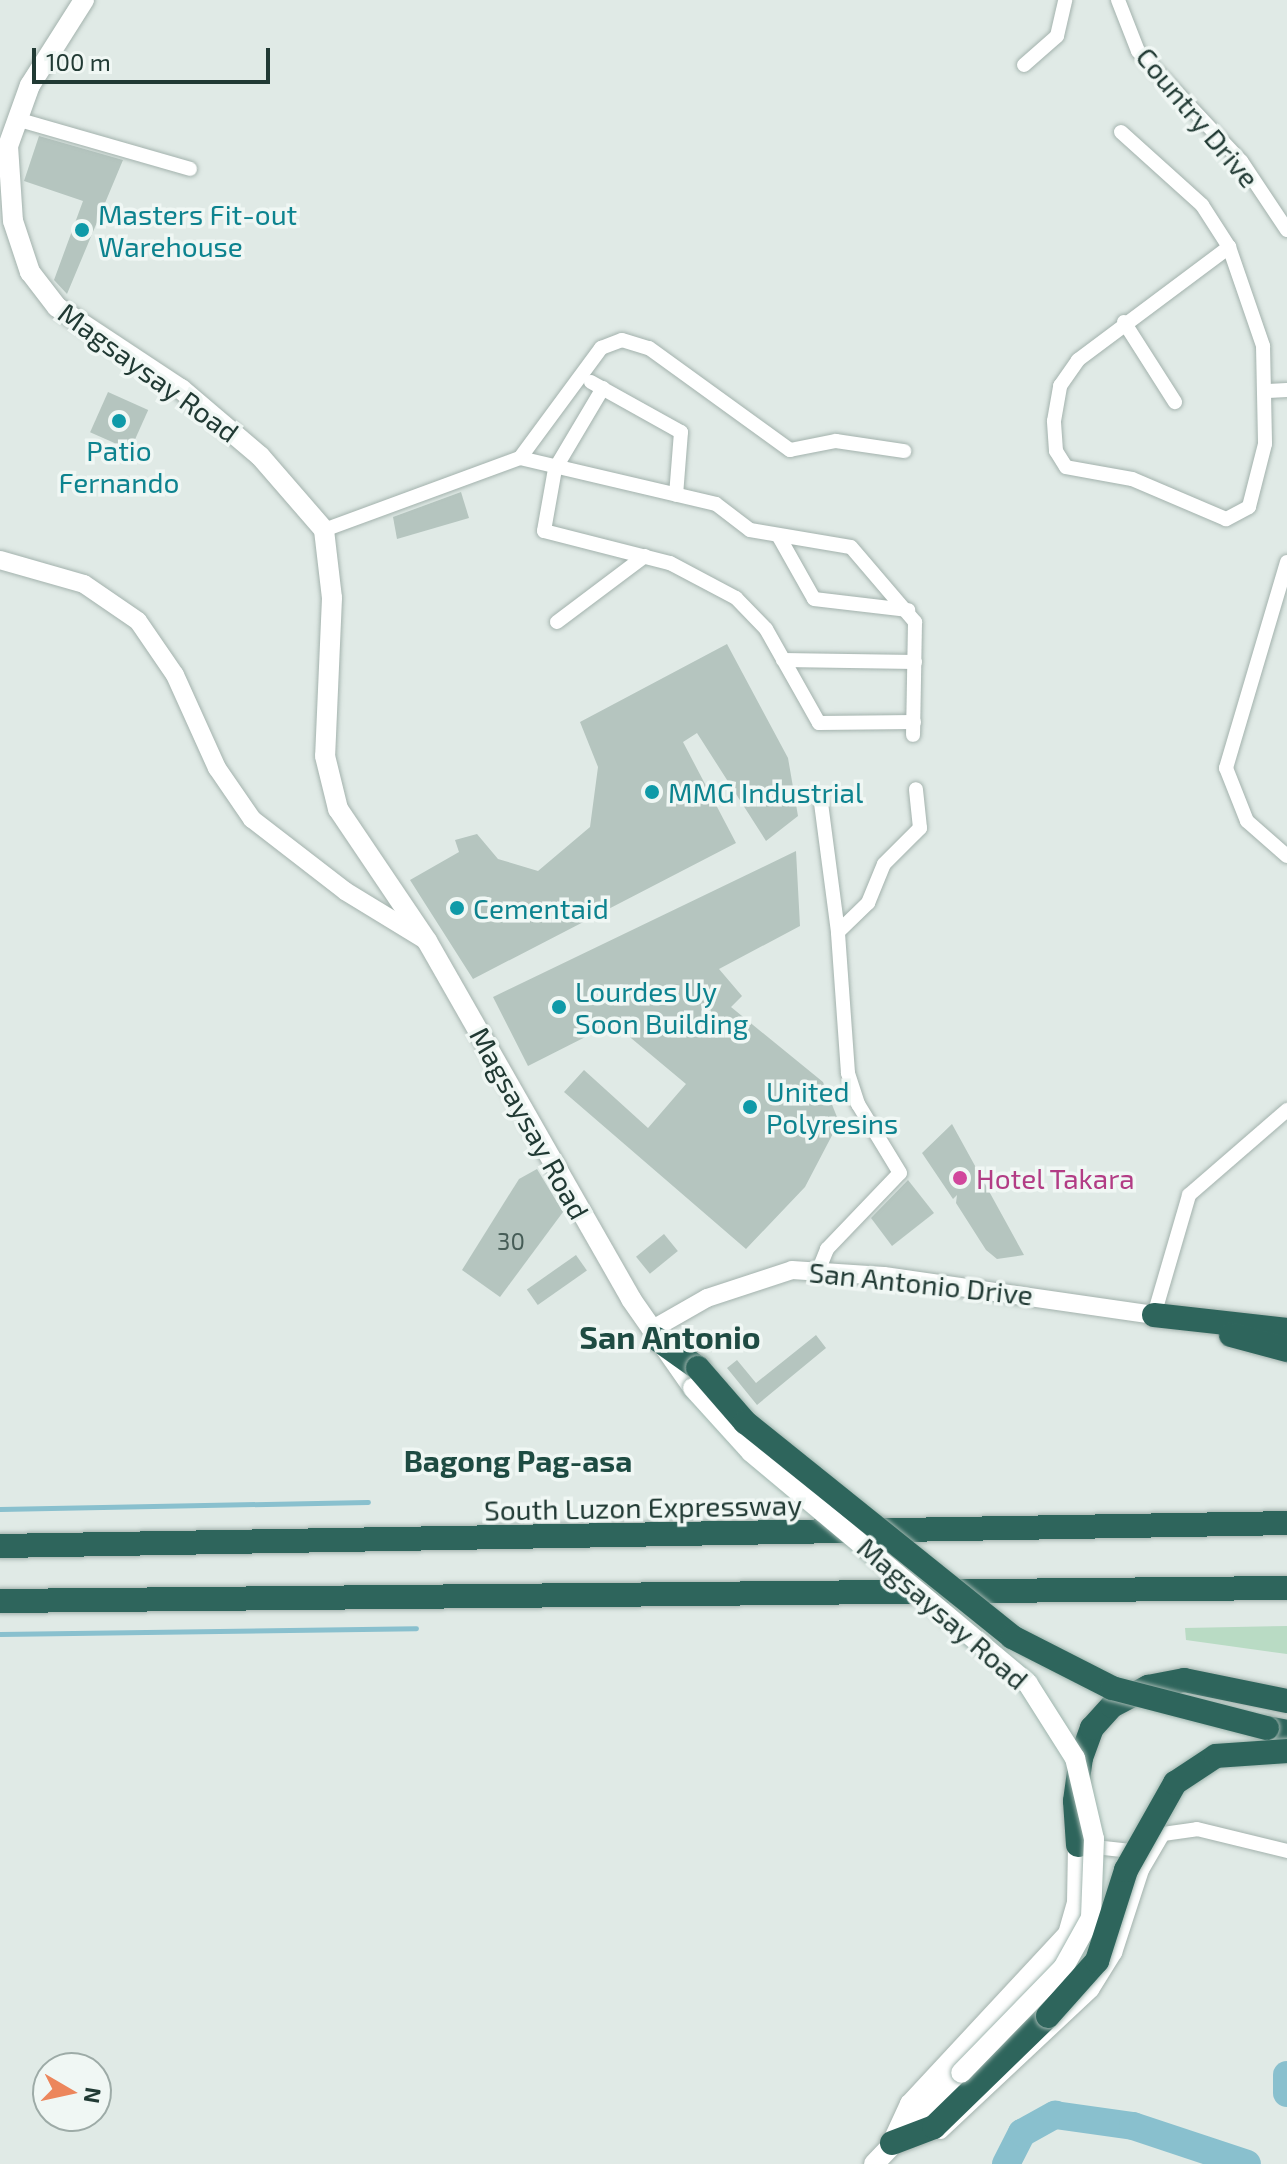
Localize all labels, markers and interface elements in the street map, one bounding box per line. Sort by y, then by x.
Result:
scale bar [36,32,274,82]
street label: Country Drive [1129,40,1267,194]
text: 100 m [46,47,111,76]
place label: Masters Fit-out Warehouse [98,197,297,263]
marker: Masters Fit-out Warehouse [73,221,91,239]
street label: Magsaysay Road [52,295,246,449]
marker: Patio Fernando [110,412,128,430]
place label: Patio Fernando [59,433,179,499]
place label: MMG Industrial [668,775,863,809]
marker: MMG Industrial [643,783,661,801]
place label: Cementaid [473,891,609,925]
marker: Cementaid [448,899,466,917]
place label: Lourdes Uy Soon Building [575,974,748,1040]
marker: Lourdes Uy Soon Building [550,998,568,1016]
street label: Magsaysay Road [463,1021,597,1225]
place label: United Polyresins [766,1074,898,1140]
marker: United Polyresins [741,1098,759,1116]
place label: Hotel Takara [976,1161,1136,1195]
marker: Hotel Takara [951,1169,969,1187]
house number: 30 [497,1227,525,1255]
street label: San Antonio Drive [807,1254,1035,1312]
district label: San Antonio [579,1317,761,1355]
district label: Bagong Pag-asa [404,1442,632,1478]
street label: South Luzon Expressway [484,1487,802,1527]
street label: Magsaysay Road [851,1530,1035,1696]
north arrow [32,2052,112,2132]
text: N [80,2086,108,2105]

